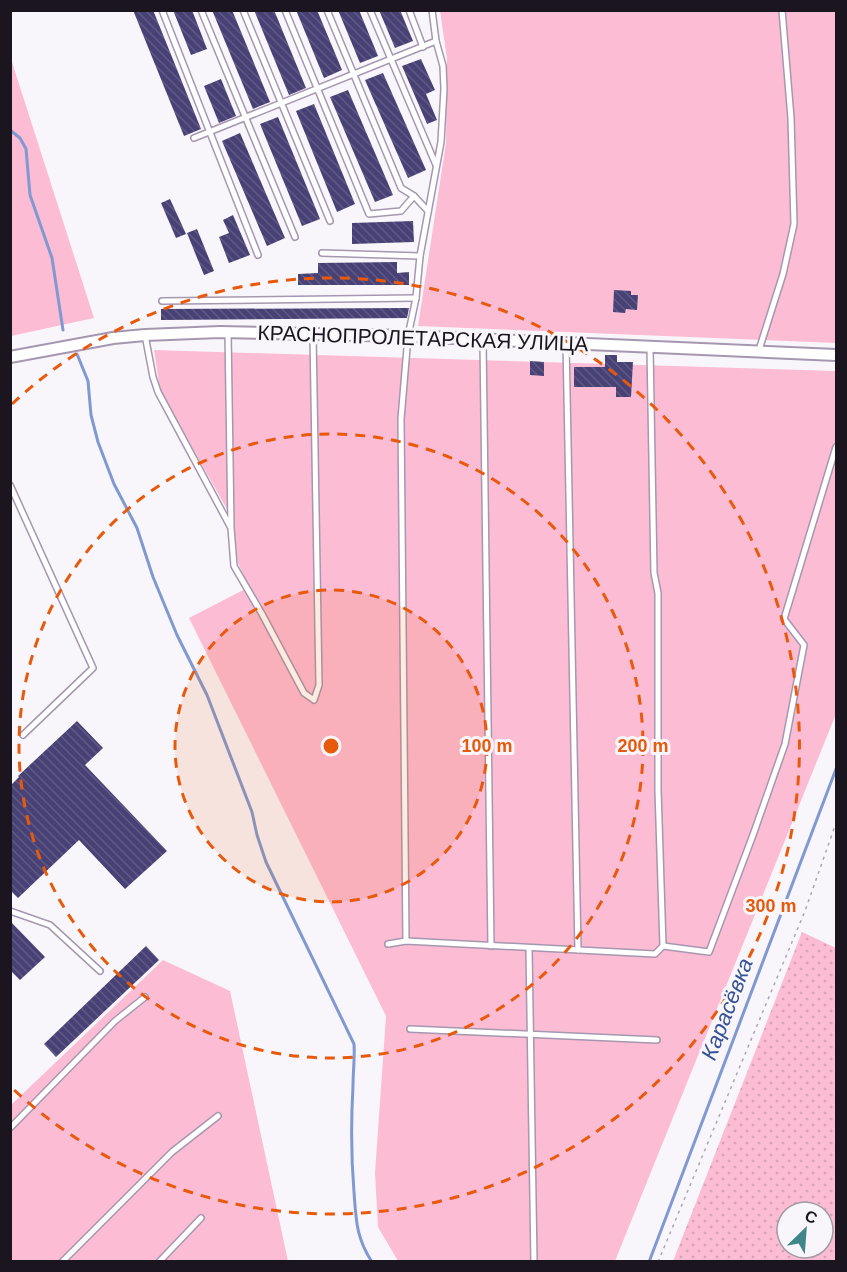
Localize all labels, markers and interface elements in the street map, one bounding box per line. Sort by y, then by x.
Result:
street label: КРАСНОПРОЛЕТАРСКАЯ УЛИЦА [257,321,589,355]
centre of rings [321,736,341,756]
text: 100 m [461,736,513,756]
text: 200 m [617,736,669,756]
text: 300 m [745,896,797,916]
water label: Карасёвка [696,955,758,1063]
north arrow [775,1200,835,1260]
text: С [802,1207,820,1227]

